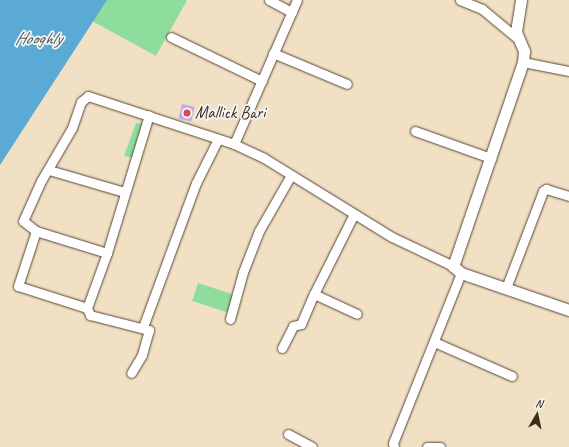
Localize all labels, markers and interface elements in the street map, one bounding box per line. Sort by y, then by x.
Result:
water label: Hooghly [15,27,61,49]
place label: Mallick Bari [195,103,266,123]
marker: Mallick Bari [182,108,192,118]
north arrow [517,395,557,435]
text: N [534,396,543,411]

